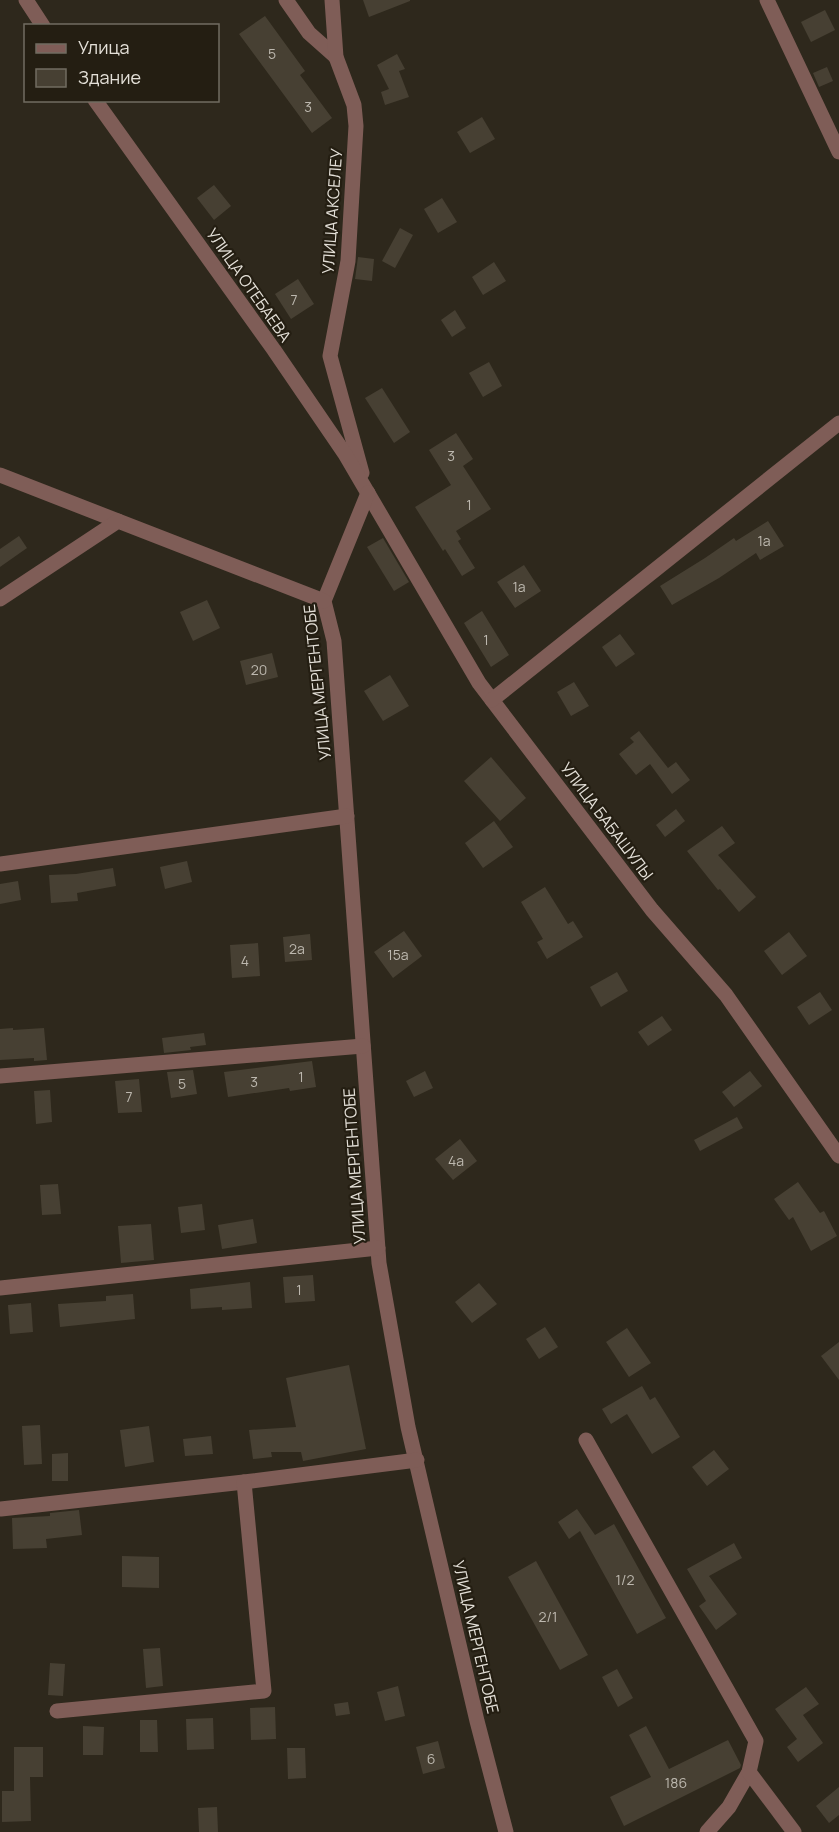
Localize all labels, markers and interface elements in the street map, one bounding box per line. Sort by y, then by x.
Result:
legend [24,24,219,102]
text: Улица [78,35,130,59]
house number: 5 [268,44,276,63]
text: Здание [78,65,141,89]
house number: 3 [304,97,312,116]
street label: УЛИЦА АКСЕЛЕУ [317,147,347,274]
street label: УЛИЦА ОТЕБАЕВА [201,224,297,346]
house number: 7 [290,290,298,309]
house number: 3 [447,446,455,465]
house number: 1 [466,495,472,514]
house number: 1а [757,531,771,550]
house number: 1а [512,577,526,596]
street label: УЛИЦА МЕРГЕНТОБЕ [298,603,336,761]
house number: 1 [483,630,489,649]
house number: 20 [251,660,267,679]
street label: УЛИЦА БАБАШУЛЫ [556,758,658,884]
house number: 2а [289,939,305,958]
house number: 15а [387,945,409,964]
house number: 4 [241,951,249,970]
house number: 1 [298,1067,304,1086]
house number: 3 [250,1072,258,1091]
house number: 5 [178,1074,186,1093]
house number: 7 [125,1087,133,1106]
street label: УЛИЦА МЕРГЕНТОБЕ [338,1087,370,1245]
house number: 4а [448,1151,464,1170]
house number: 1 [296,1280,302,1299]
street label: УЛИЦА МЕРГЕНТОБЕ [448,1558,504,1716]
house number: 1/2 [616,1570,634,1589]
house number: 2/1 [539,1607,557,1626]
house number: 6 [427,1749,435,1768]
house number: 186 [665,1773,687,1792]

